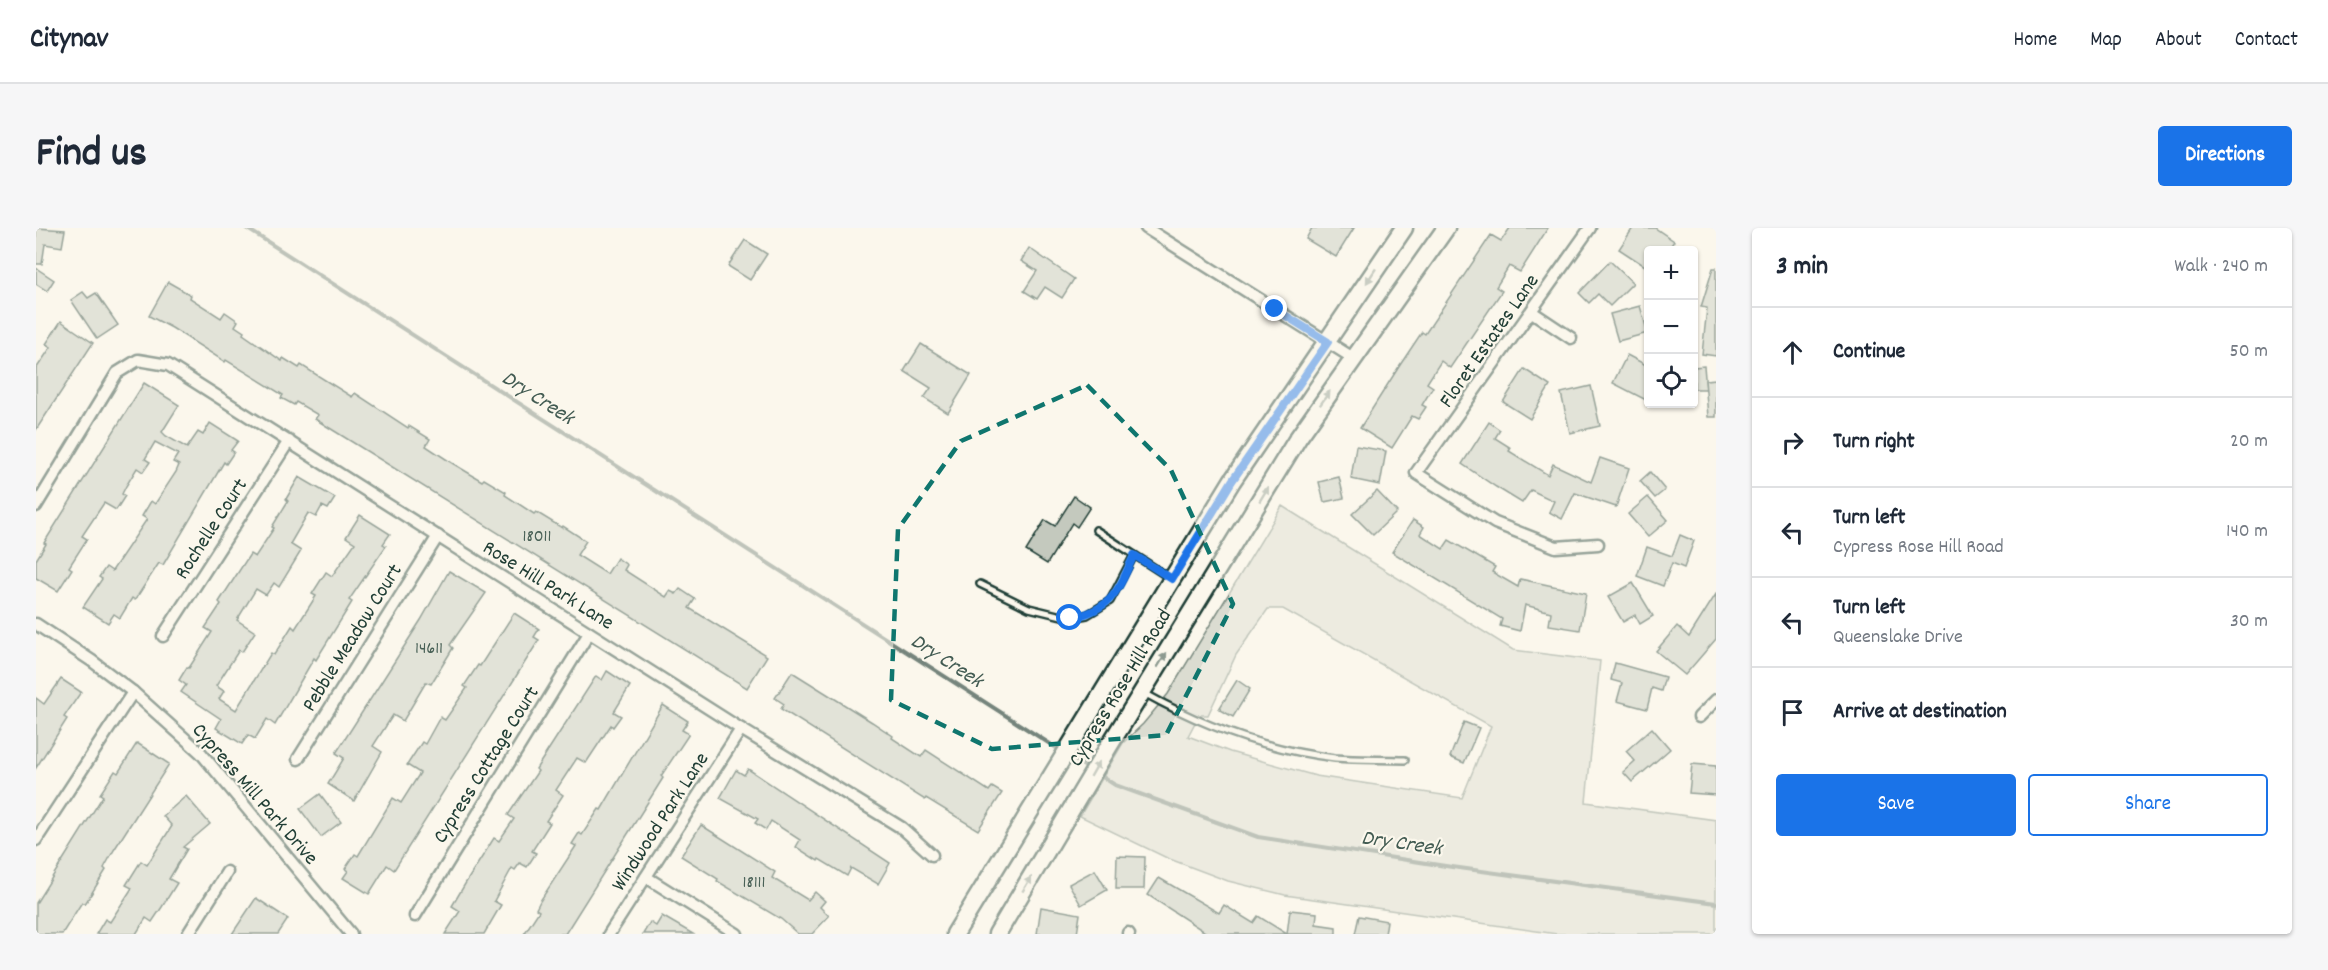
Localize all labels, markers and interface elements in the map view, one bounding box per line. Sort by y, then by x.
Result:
text: Citynav [30,21,108,61]
text: Home [2013,26,2057,56]
text: Map [2090,26,2122,56]
text: About [2155,26,2202,56]
text: Contact [2235,26,2298,56]
text: Find us [36,126,147,186]
button: Directions [2158,126,2292,186]
map controls [1644,246,1698,408]
button: + [1644,246,1698,300]
text: 3 min [1776,249,1828,286]
text: Walk · 240 m [2174,253,2268,281]
one-way arrow [1366,268,1377,285]
street label: Floret Estates Lane [1433,269,1548,415]
route end [1261,295,1287,321]
button: − [1644,300,1698,354]
icon: ahead [1776,336,1809,369]
text: Continue [1833,337,1905,368]
text: 50 m [2230,338,2268,366]
button: locate [1644,354,1698,408]
water label: Dry Creek [495,364,581,435]
one-way arrow [1319,391,1331,407]
icon: right [1776,426,1809,459]
text: Turn right [1833,427,1915,458]
text: 20 m [2230,428,2268,456]
street label: Rochelle Court [169,473,257,586]
one-way arrow [1259,486,1270,502]
text: Turn left [1833,503,1905,534]
icon: left [1776,516,1809,549]
text: 140 m [2226,518,2268,546]
house number: 18011 [523,525,551,550]
street label: Rose Hill Park Lane [476,534,619,639]
text: Cypress Rose Hill Road [1833,534,2004,562]
street label: Pebble Meadow Court [296,559,411,718]
text: Turn left [1833,593,1905,624]
route start [1056,604,1082,630]
street label: Cypress Rose Hill Road [1063,604,1181,773]
icon: left [1776,606,1809,639]
text: 30 m [2230,608,2268,636]
text: Queenslake Drive [1833,624,1963,652]
water label: Dry Creek [904,627,990,698]
house number: 14611 [415,637,443,662]
one-way arrow [1156,652,1167,668]
street label: Cypress Cottage Court [427,681,548,850]
icon: arrive [1776,696,1809,729]
text: Arrive at destination [1833,697,2007,728]
street label: Cypress Mill Park Drive [183,717,324,873]
street label: Windwood Park Lane [605,747,718,898]
one-way arrow [1090,760,1100,777]
button: Save [1776,774,2016,836]
button: Share [2028,774,2268,836]
water label: Dry Creek [1359,823,1446,866]
house number: 18111 [743,871,766,896]
one-way arrow [1021,876,1032,892]

